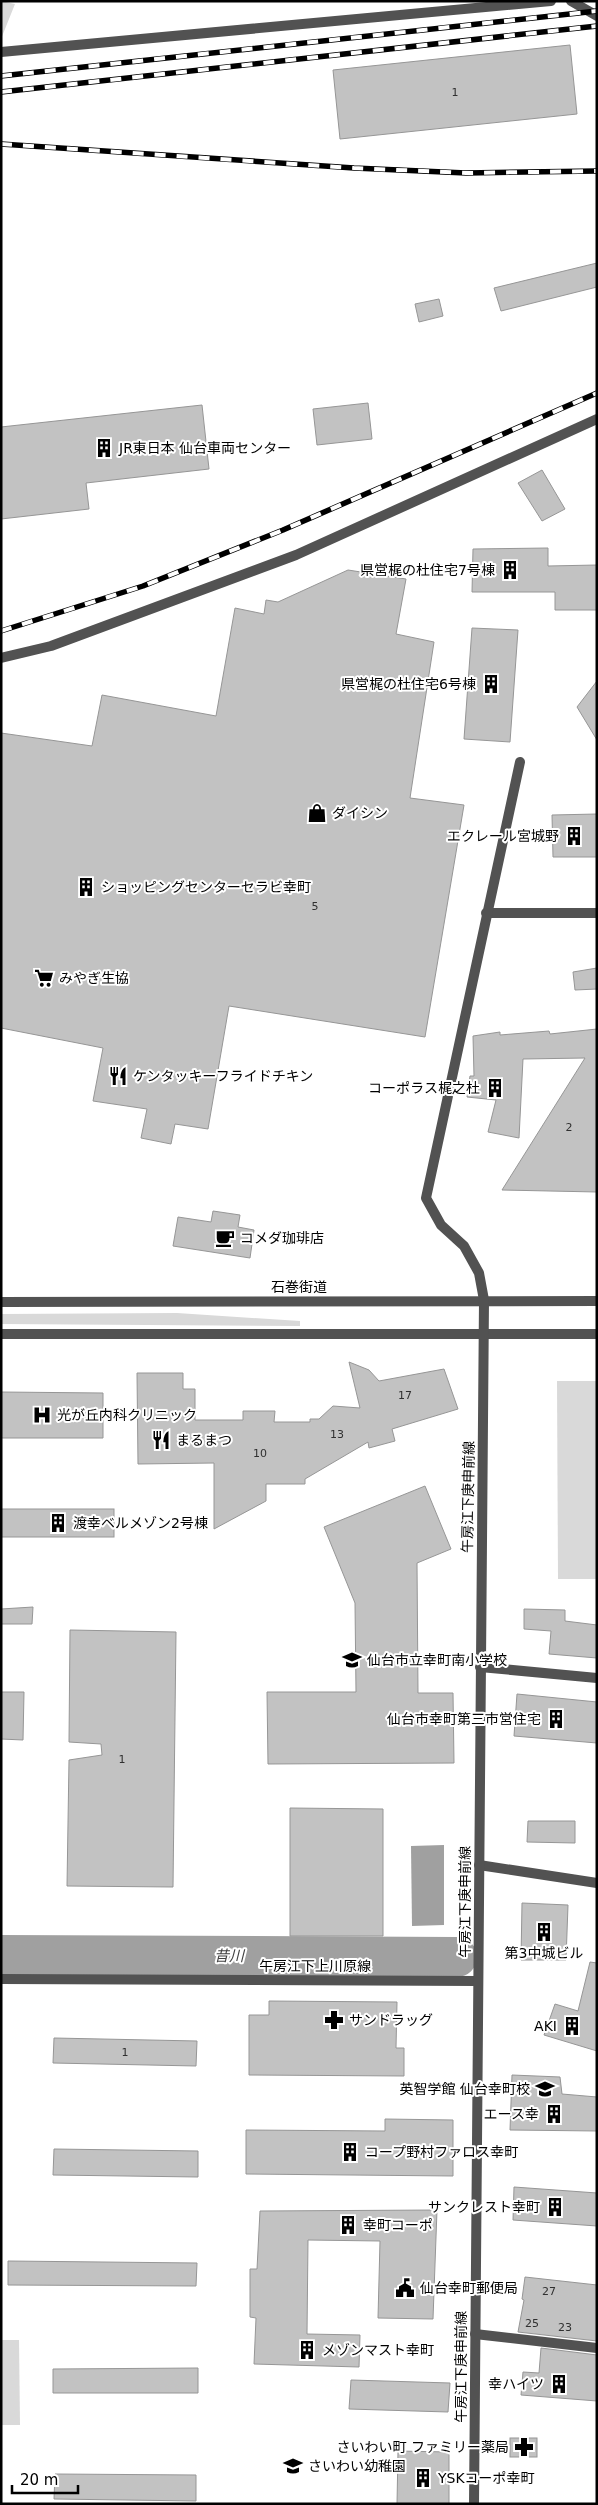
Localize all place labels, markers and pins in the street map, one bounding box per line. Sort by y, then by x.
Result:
building icon: JR東日本 仙台車両センター [93,437,115,459]
place label: JR東日本 仙台車両センター [118,440,291,456]
building icon: 県営梶の杜住宅7号棟 [499,559,521,581]
place label: 県営梶の杜住宅7号棟 [360,562,495,578]
building icon: 県営梶の杜住宅6号棟 [480,673,502,695]
place label: 県営梶の杜住宅6号棟 [341,676,476,692]
shop icon: ダイシン [306,802,328,824]
place label: ダイシン [332,805,388,821]
building icon: エクレール宮城野 [563,825,585,847]
place label: エクレール宮城野 [447,828,559,844]
building icon: ショッピングセンターセラビ幸町 [75,876,97,898]
place label: ショッピングセンターセラビ幸町 [101,879,311,895]
supermarket icon: みやぎ生協 [33,967,55,989]
place label: みやぎ生協 [59,970,129,986]
restaurant icon: ケンタッキーフライドチキン [107,1065,129,1087]
place label: ケンタッキーフライドチキン [133,1068,313,1084]
building icon: コーポラス梶之杜 [484,1077,506,1099]
place label: コーポラス梶之杜 [368,1080,480,1096]
cafe icon: コメダ珈琲店 [214,1227,236,1249]
place label: コメダ珈琲店 [240,1230,324,1246]
hospital icon: 光が丘内科クリニック [31,1404,53,1426]
place label: 光が丘内科クリニック [57,1407,197,1423]
restaurant icon: まるまつ [150,1429,172,1451]
place label: まるまつ [176,1432,232,1448]
building icon: 渡幸ベルメゾン2号棟 [47,1512,69,1534]
place label: 渡幸ベルメゾン2号棟 [73,1515,208,1531]
school or university icon: 仙台市立幸町南小学校 [341,1649,363,1671]
place label: 仙台市立幸町南小学校 [367,1652,507,1668]
building icon: 仙台市幸町第三市営住宅 [545,1708,567,1730]
place label: 仙台市幸町第三市営住宅 [387,1711,541,1727]
building icon: 第3中城ビル [533,1921,555,1943]
place label: 第3中城ビル [505,1945,583,1961]
pharmacy icon: サンドラッグ [323,2009,345,2031]
place label: サンドラッグ [349,2012,433,2028]
building icon: AKI [561,2015,583,2037]
place label: AKI [534,2018,557,2034]
school or university icon: 英智学館 仙台幸町校 [534,2078,556,2100]
place label: 英智学館 仙台幸町校 [400,2081,530,2097]
building icon: エース幸 [543,2103,565,2125]
place label: エース幸 [484,2106,539,2122]
building icon: コープ野村ファロス幸町 [339,2141,361,2163]
place label: コープ野村ファロス幸町 [365,2144,518,2160]
building icon: サンクレスト幸町 [544,2196,566,2218]
place label: サンクレスト幸町 [428,2199,540,2215]
building icon: 幸町コーポ [337,2214,359,2236]
place label: 幸町コーポ [363,2217,433,2233]
public building icon: 仙台幸町郵便局 [394,2277,416,2299]
place label: 仙台幸町郵便局 [420,2280,518,2296]
building icon: メゾンマスト幸町 [296,2339,318,2361]
place label: メゾンマスト幸町 [322,2342,434,2358]
building icon: 幸ハイツ [548,2373,570,2395]
place label: 幸ハイツ [488,2376,544,2392]
pharmacy icon: さいわい町 ファミリー薬局 [513,2436,535,2458]
place label: さいわい町 ファミリー薬局 [337,2439,509,2455]
school or university icon: さいわい幼稚園 [282,2455,304,2477]
place label: さいわい幼稚園 [308,2458,406,2474]
building icon: YSKコーポ幸町 [412,2467,434,2489]
place label: YSKコーポ幸町 [437,2470,535,2486]

